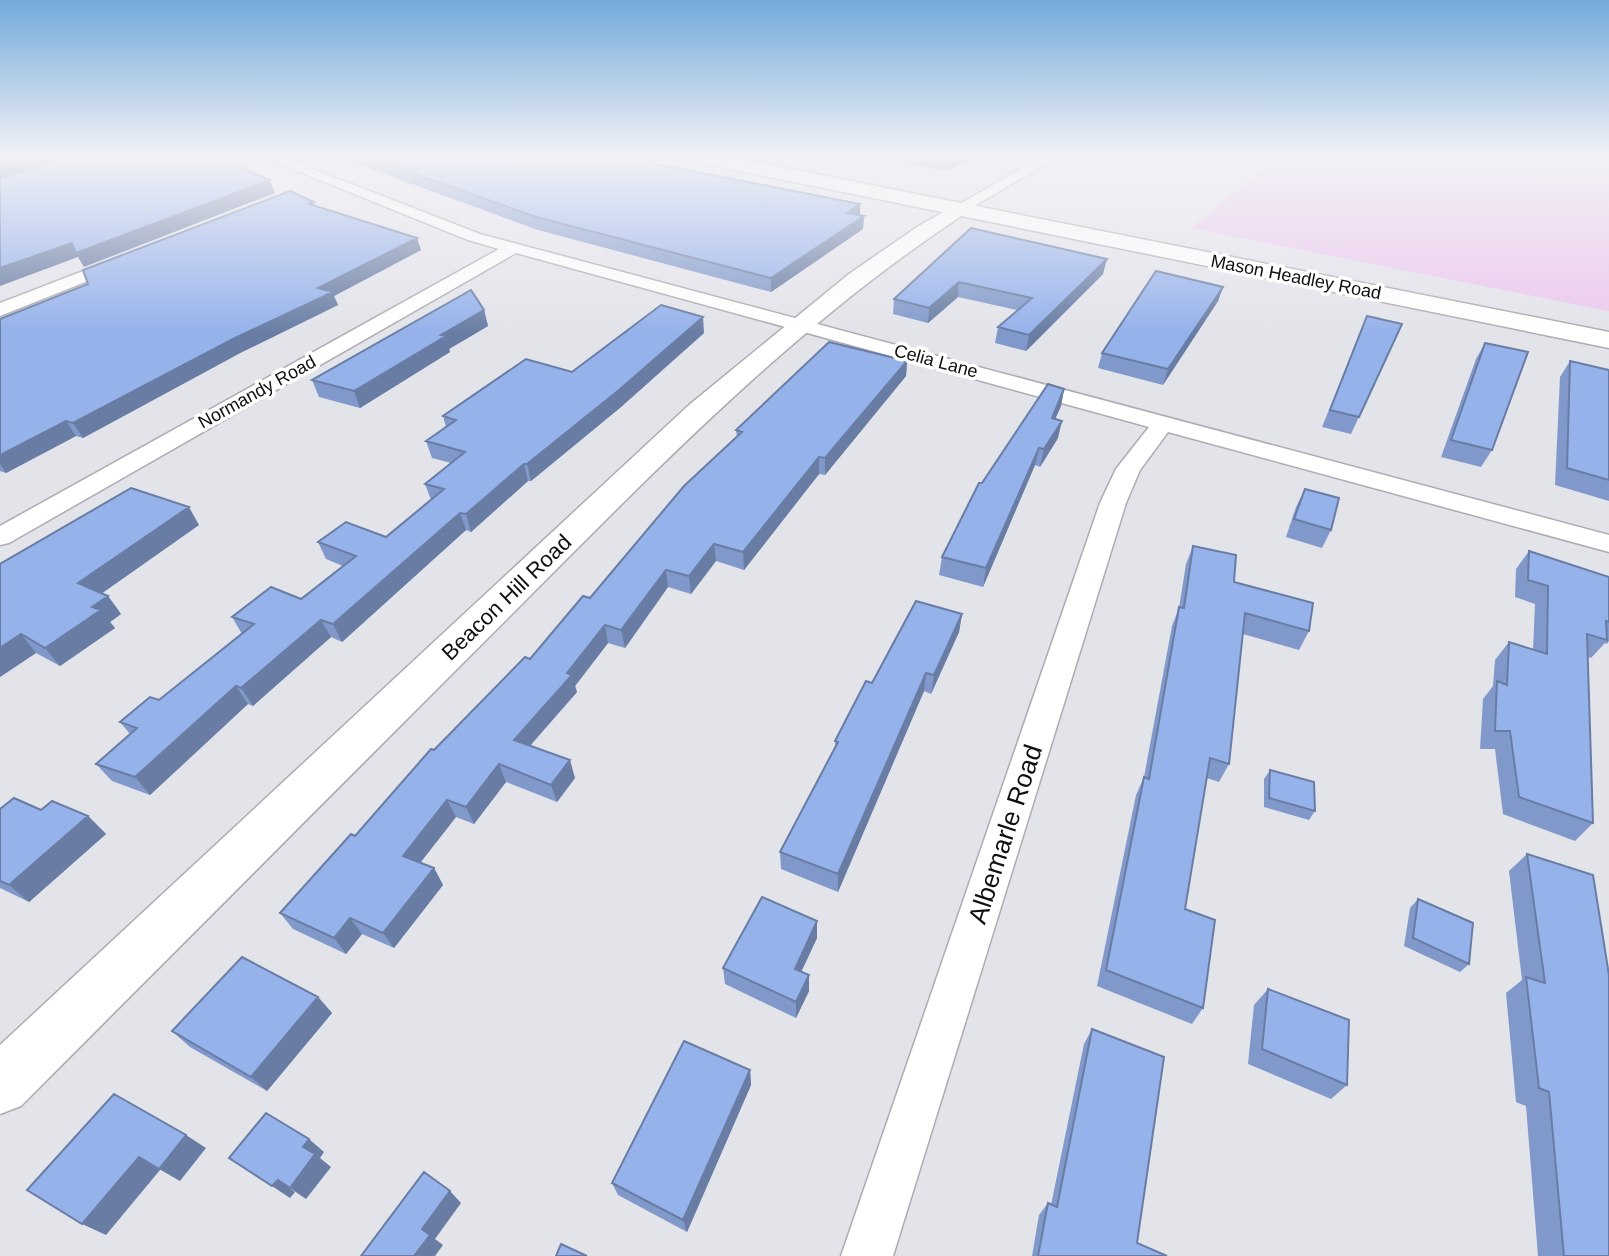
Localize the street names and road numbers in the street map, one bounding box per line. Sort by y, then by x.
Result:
street label: Mason Headley Road [1209,251,1383,303]
street label: Celia Lane [892,340,980,382]
street label: Normandy Road [195,351,319,433]
street label: Beacon Hill Road [437,529,576,665]
street label: Albemarle Road [962,741,1048,927]

